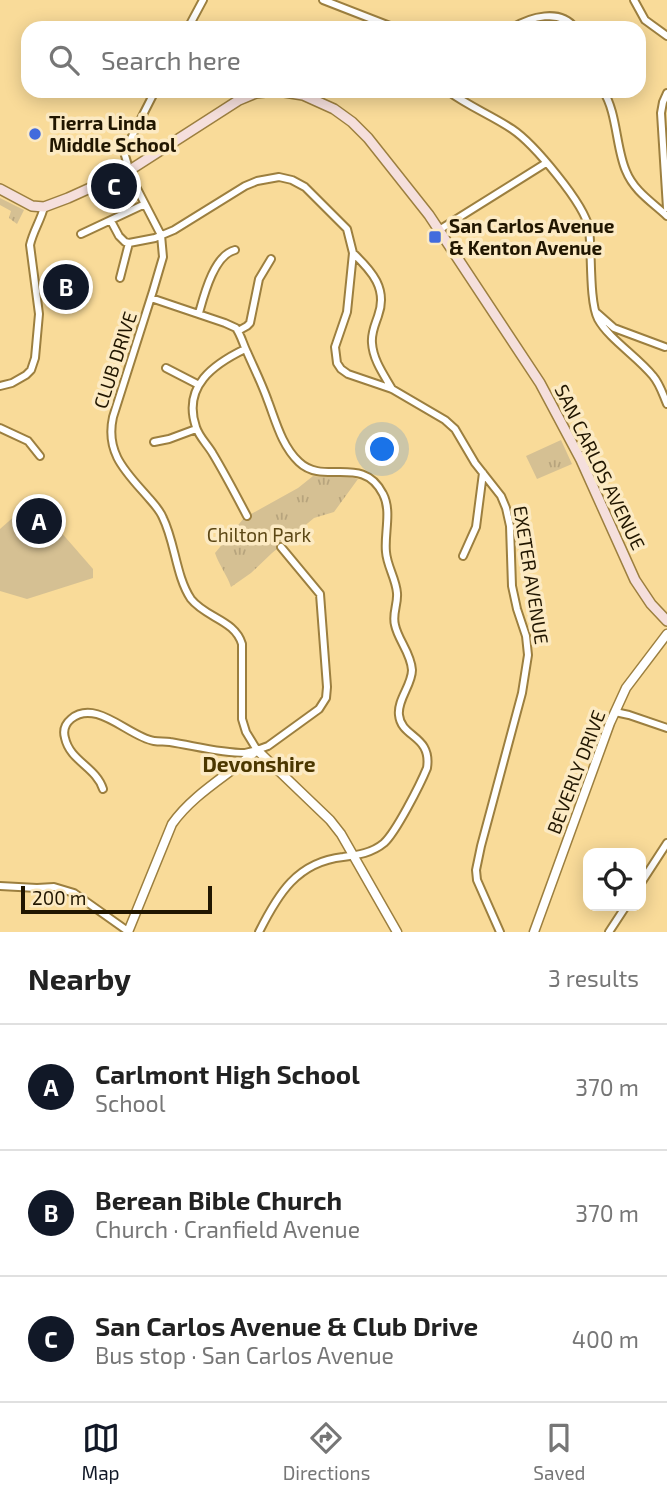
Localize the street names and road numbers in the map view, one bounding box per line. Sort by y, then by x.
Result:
street label: CLUB DRIVE [88,309,141,411]
street label: SAN CARLOS AVENUE [550,380,650,553]
street label: EXETER AVENUE [509,504,554,646]
street label: BEVERLY DRIVE [541,707,610,837]

